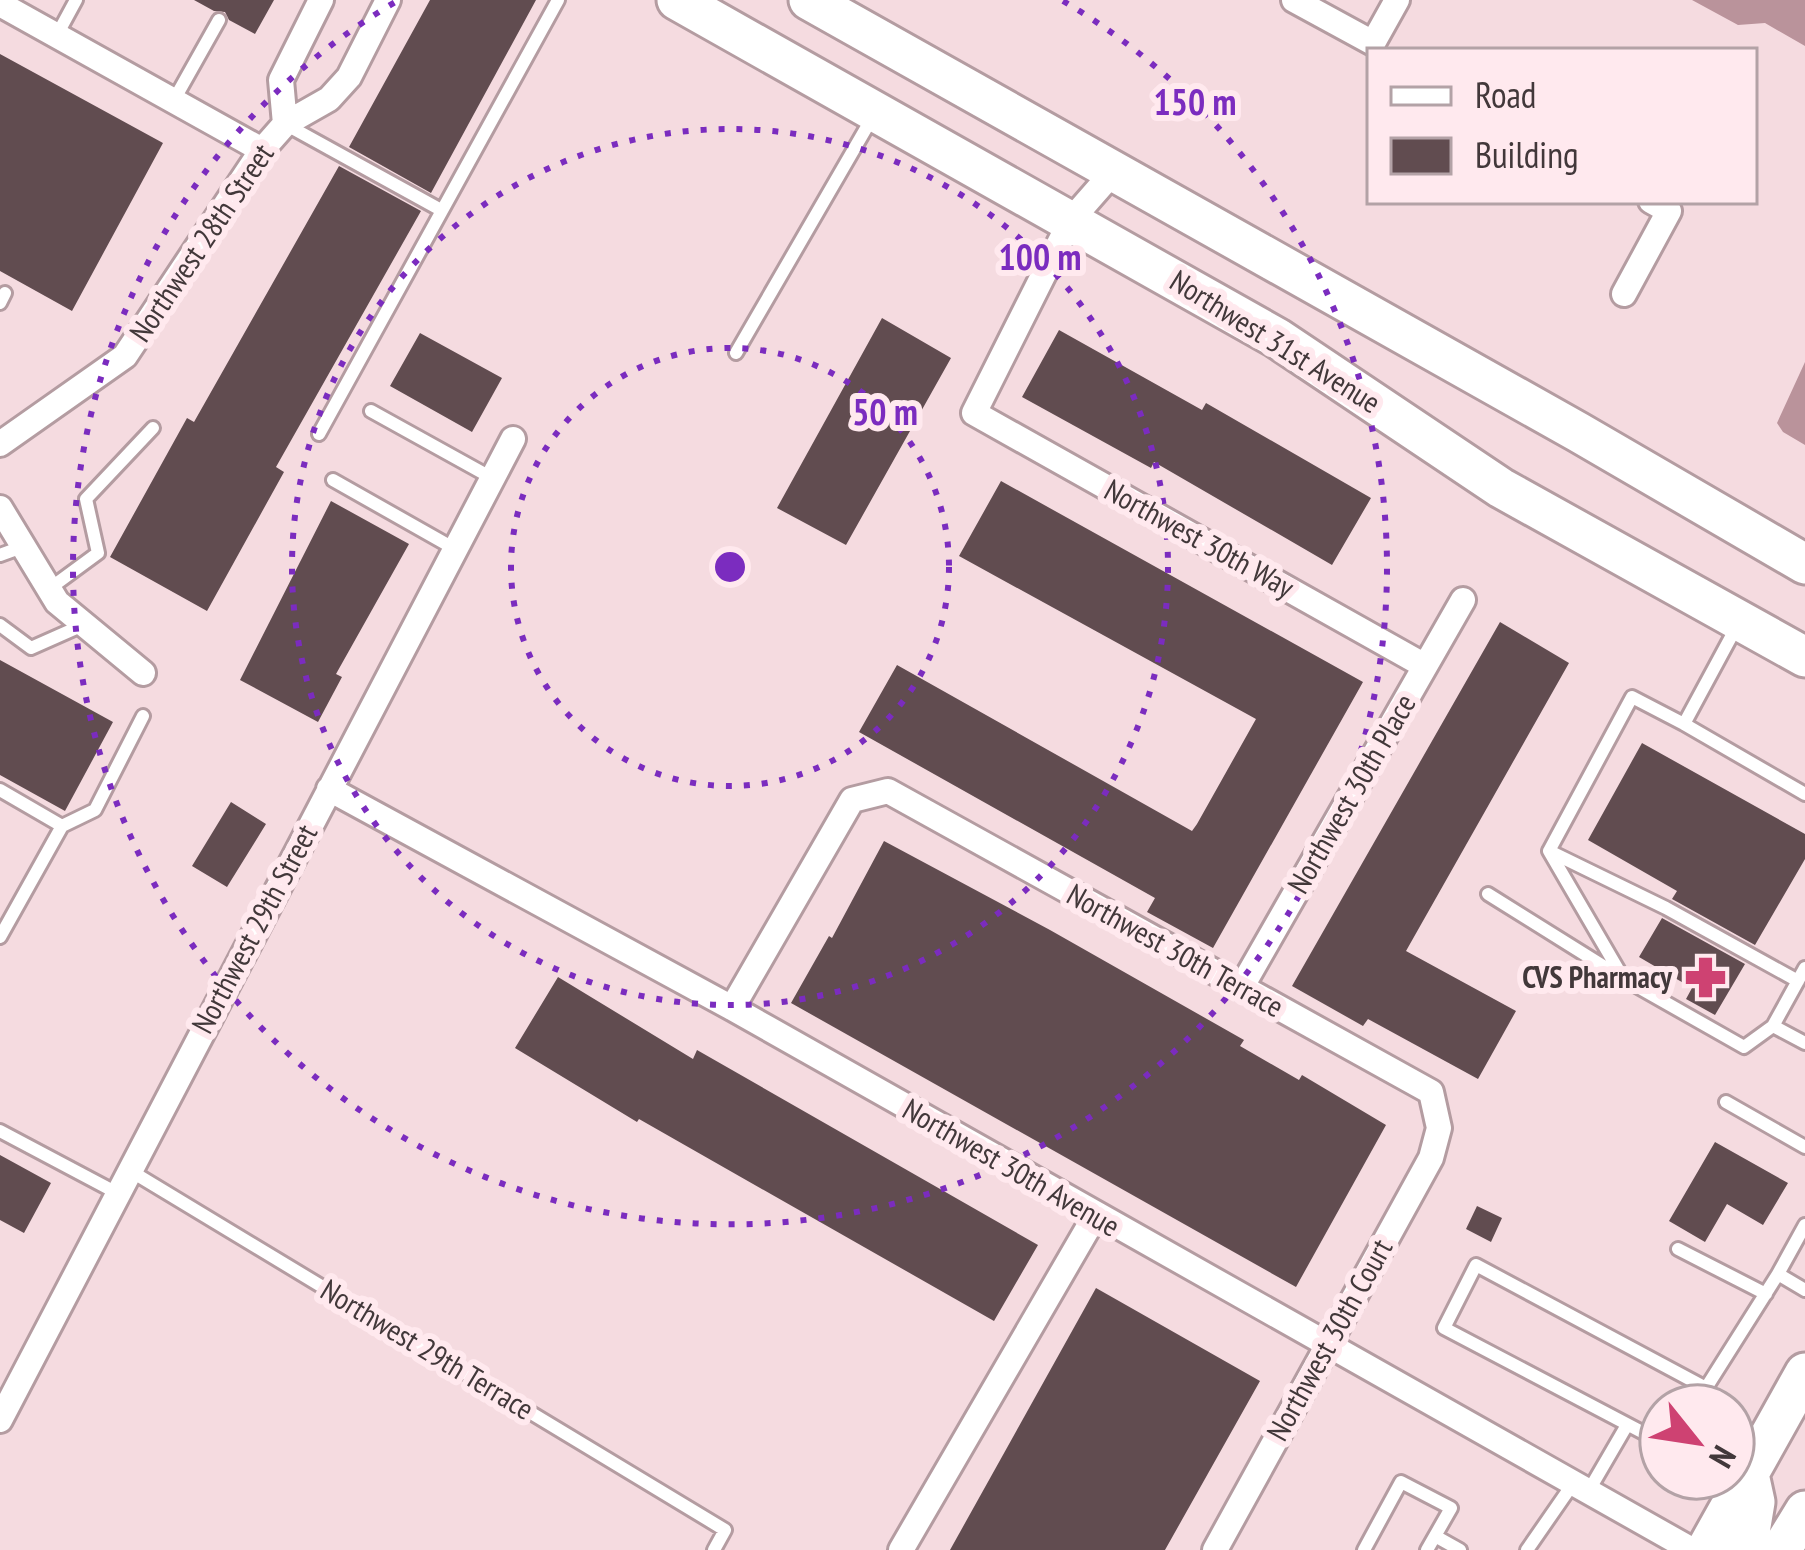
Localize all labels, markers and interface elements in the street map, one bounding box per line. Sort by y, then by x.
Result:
legend [1367,48,1757,204]
text: Road [1475,71,1536,118]
text: 150 m [1154,78,1236,125]
text: Building [1475,131,1579,178]
street label: Northwest 28th Street [120,135,282,349]
text: 100 m [999,233,1081,280]
street label: Northwest 31st Avenue [1163,260,1388,421]
text: 50 m [852,388,918,435]
street label: Northwest 30th Way [1098,470,1302,606]
centre of rings [709,546,751,588]
street label: Northwest 30th Place [1278,687,1424,900]
street label: Northwest 29th Street [182,817,325,1039]
street label: Northwest 30th Terrace [1061,874,1291,1025]
pharmacy icon: CVS Pharmacy [1683,955,1729,1001]
place label: CVS Pharmacy [1522,957,1673,996]
street label: Northwest 30th Avenue [896,1089,1127,1245]
street label: Northwest 30th Court [1257,1231,1401,1447]
street label: Northwest 29th Terrace [314,1270,541,1428]
north arrow [1637,1382,1757,1502]
text: N [1700,1439,1746,1476]

